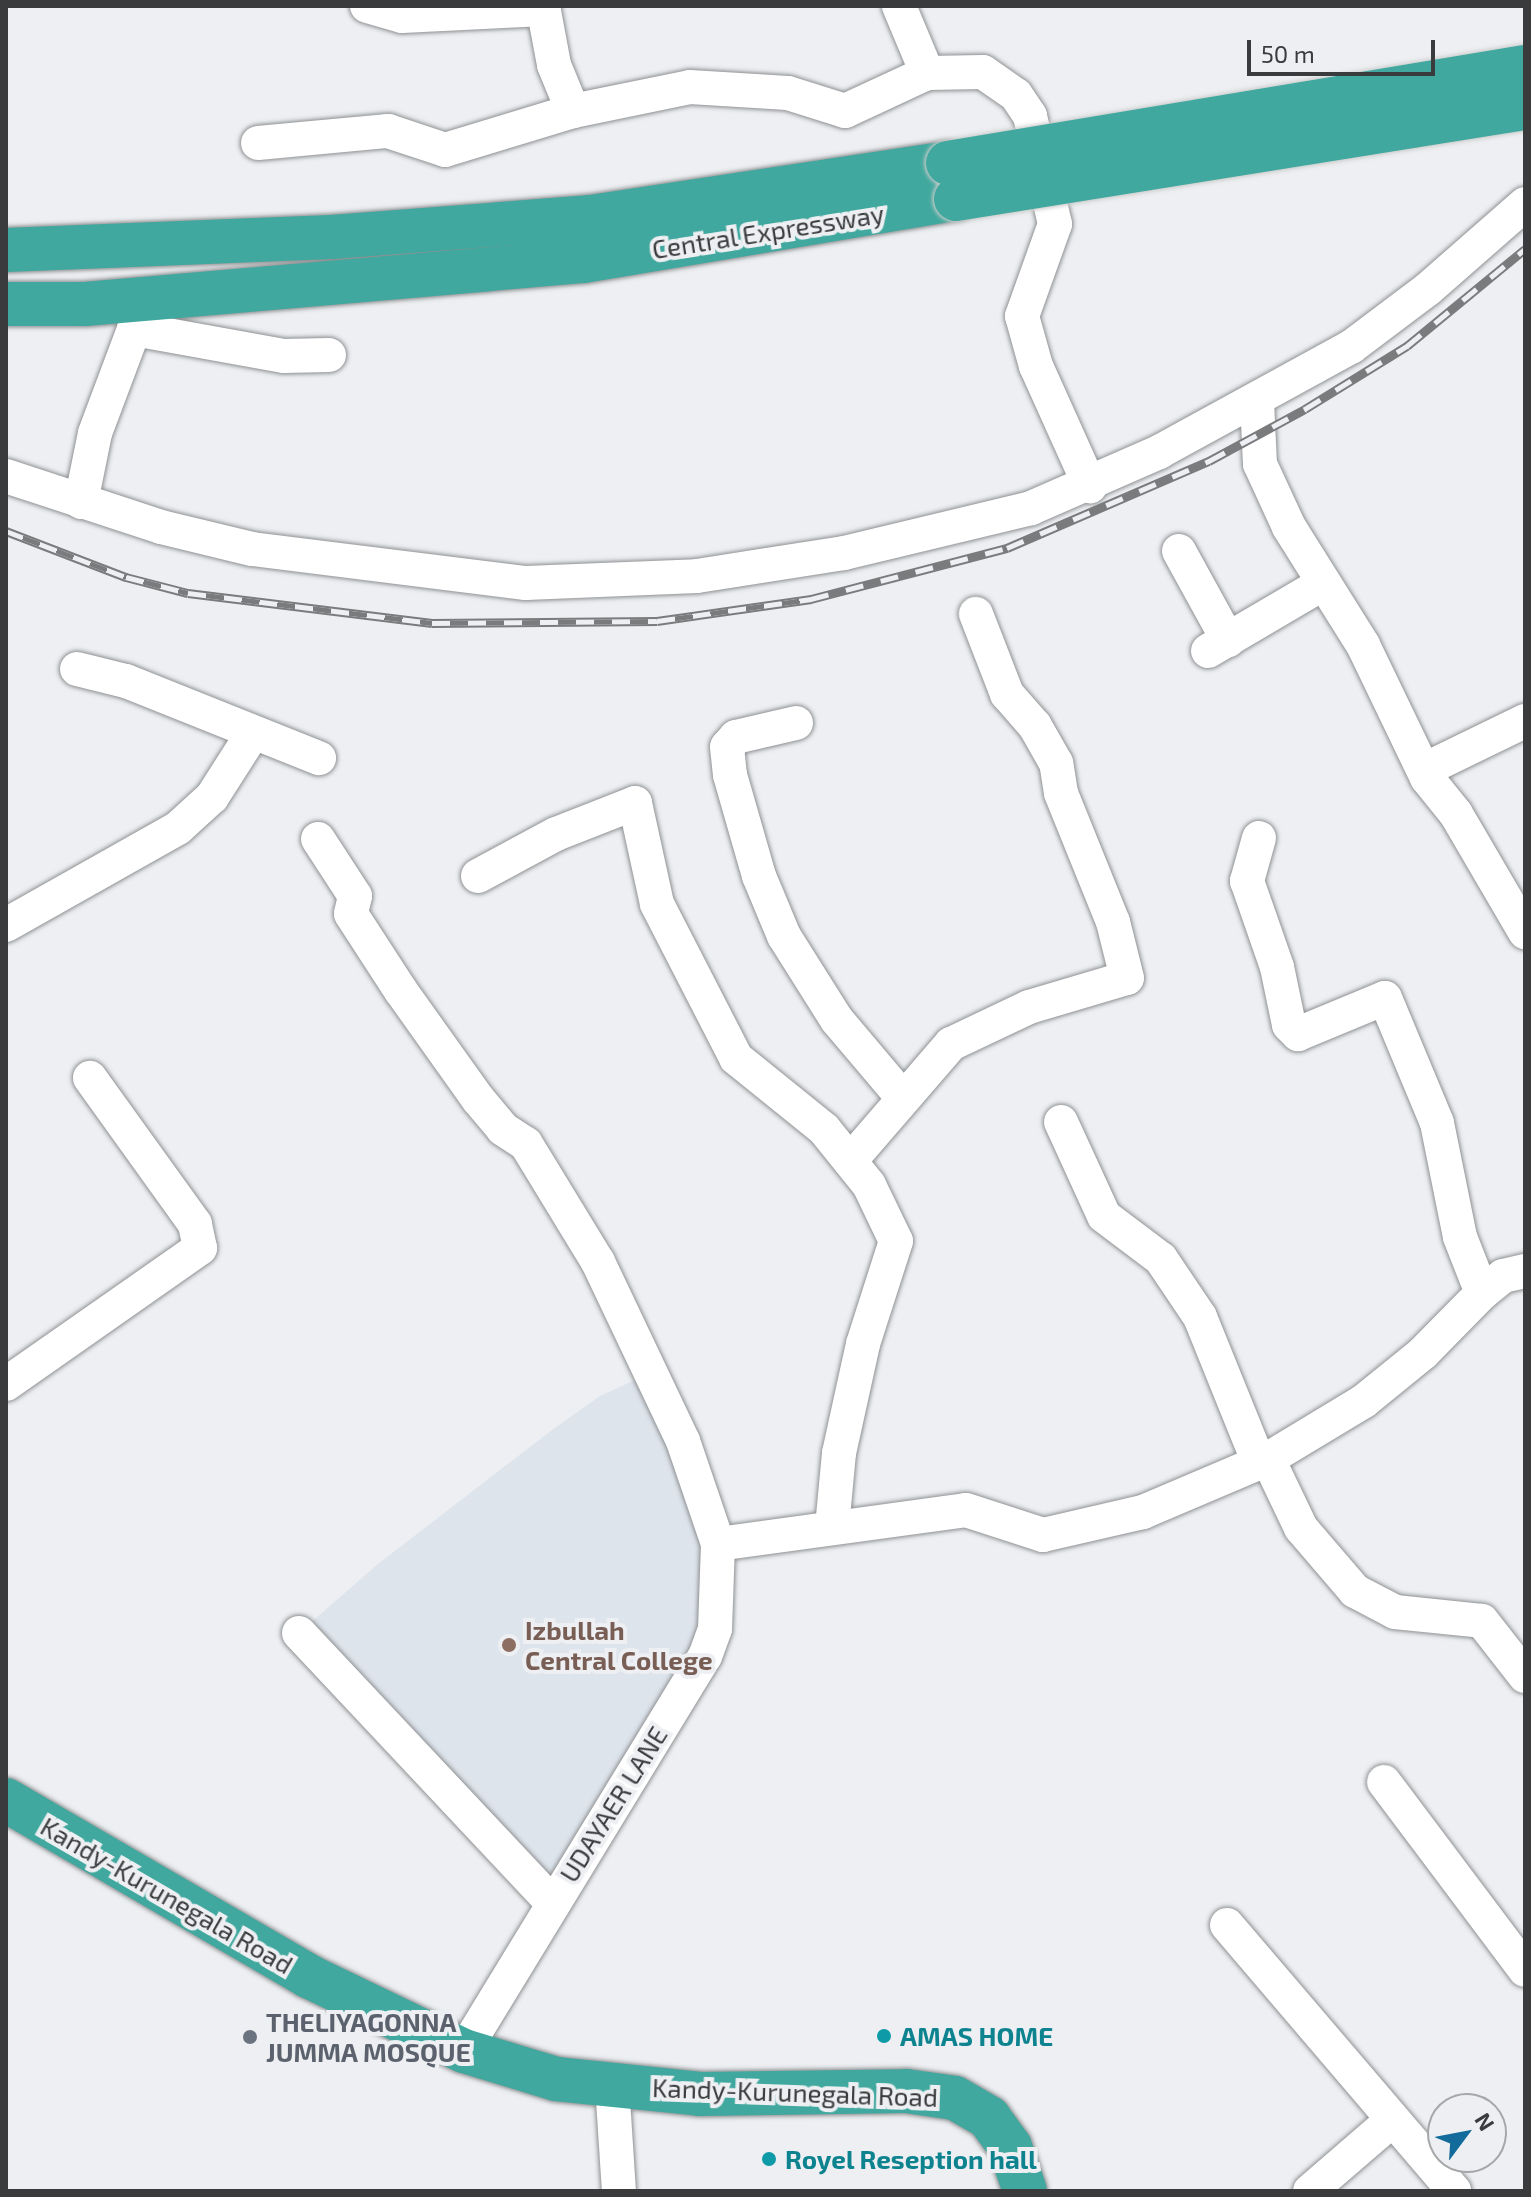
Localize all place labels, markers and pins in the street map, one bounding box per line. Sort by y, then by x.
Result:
place label: Izbullah Central College [525,1614,713,1676]
marker: Izbullah Central College [500,1636,518,1654]
place label: THELIYAGONNA JUMMA MOSQUE [266,2006,471,2068]
place label: AMAS HOME [900,2020,1053,2052]
marker: AMAS HOME [875,2027,893,2045]
marker: THELIYAGONNA JUMMA MOSQUE [241,2028,259,2046]
place label: Royel Reseption hall [785,2143,1037,2175]
marker: Royel Reseption hall [760,2150,778,2168]

